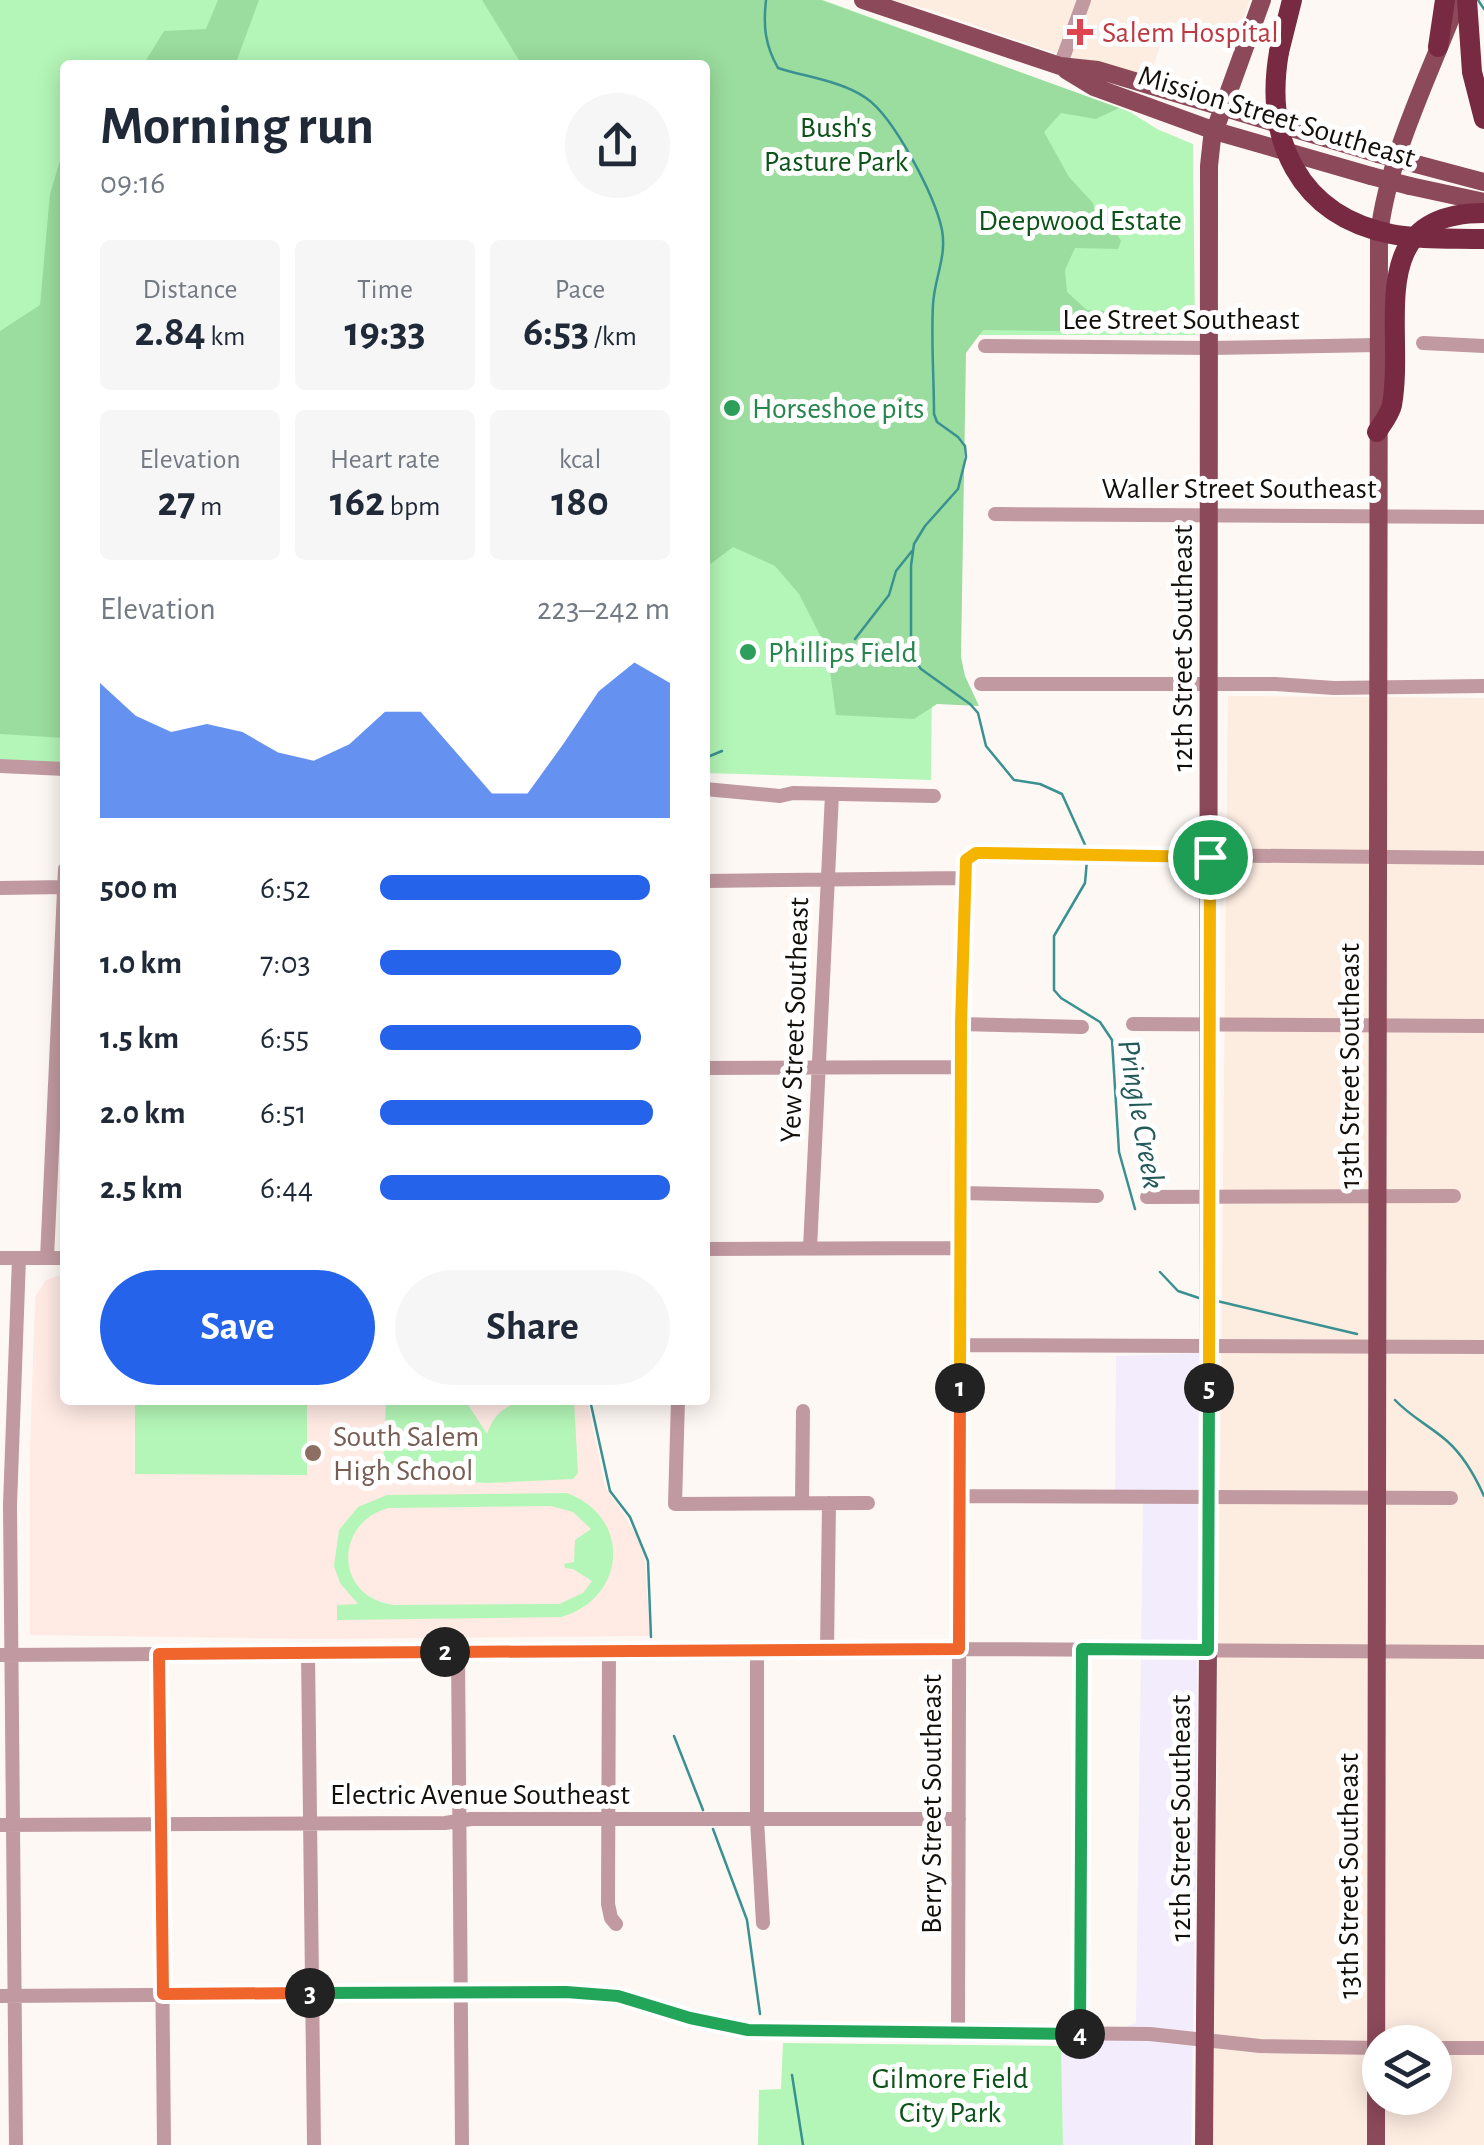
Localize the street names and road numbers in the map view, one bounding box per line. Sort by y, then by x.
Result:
street label: Mission Street Southeast [1135,61,1419,174]
street label: Lee Street Southeast [1062,305,1300,335]
street label: Waller Street Southeast [1101,474,1377,504]
street label: 12th Street Southeast [1168,524,1198,771]
street label: Yew Street Southeast [776,896,814,1143]
street label: 13th Street Southeast [1335,943,1365,1189]
street label: Berry Street Southeast [917,1674,947,1934]
street label: 12th Street Southeast [1166,1694,1196,1941]
street label: 13th Street Southeast [1334,1753,1364,1999]
street label: Electric Avenue Southeast [330,1780,630,1810]

